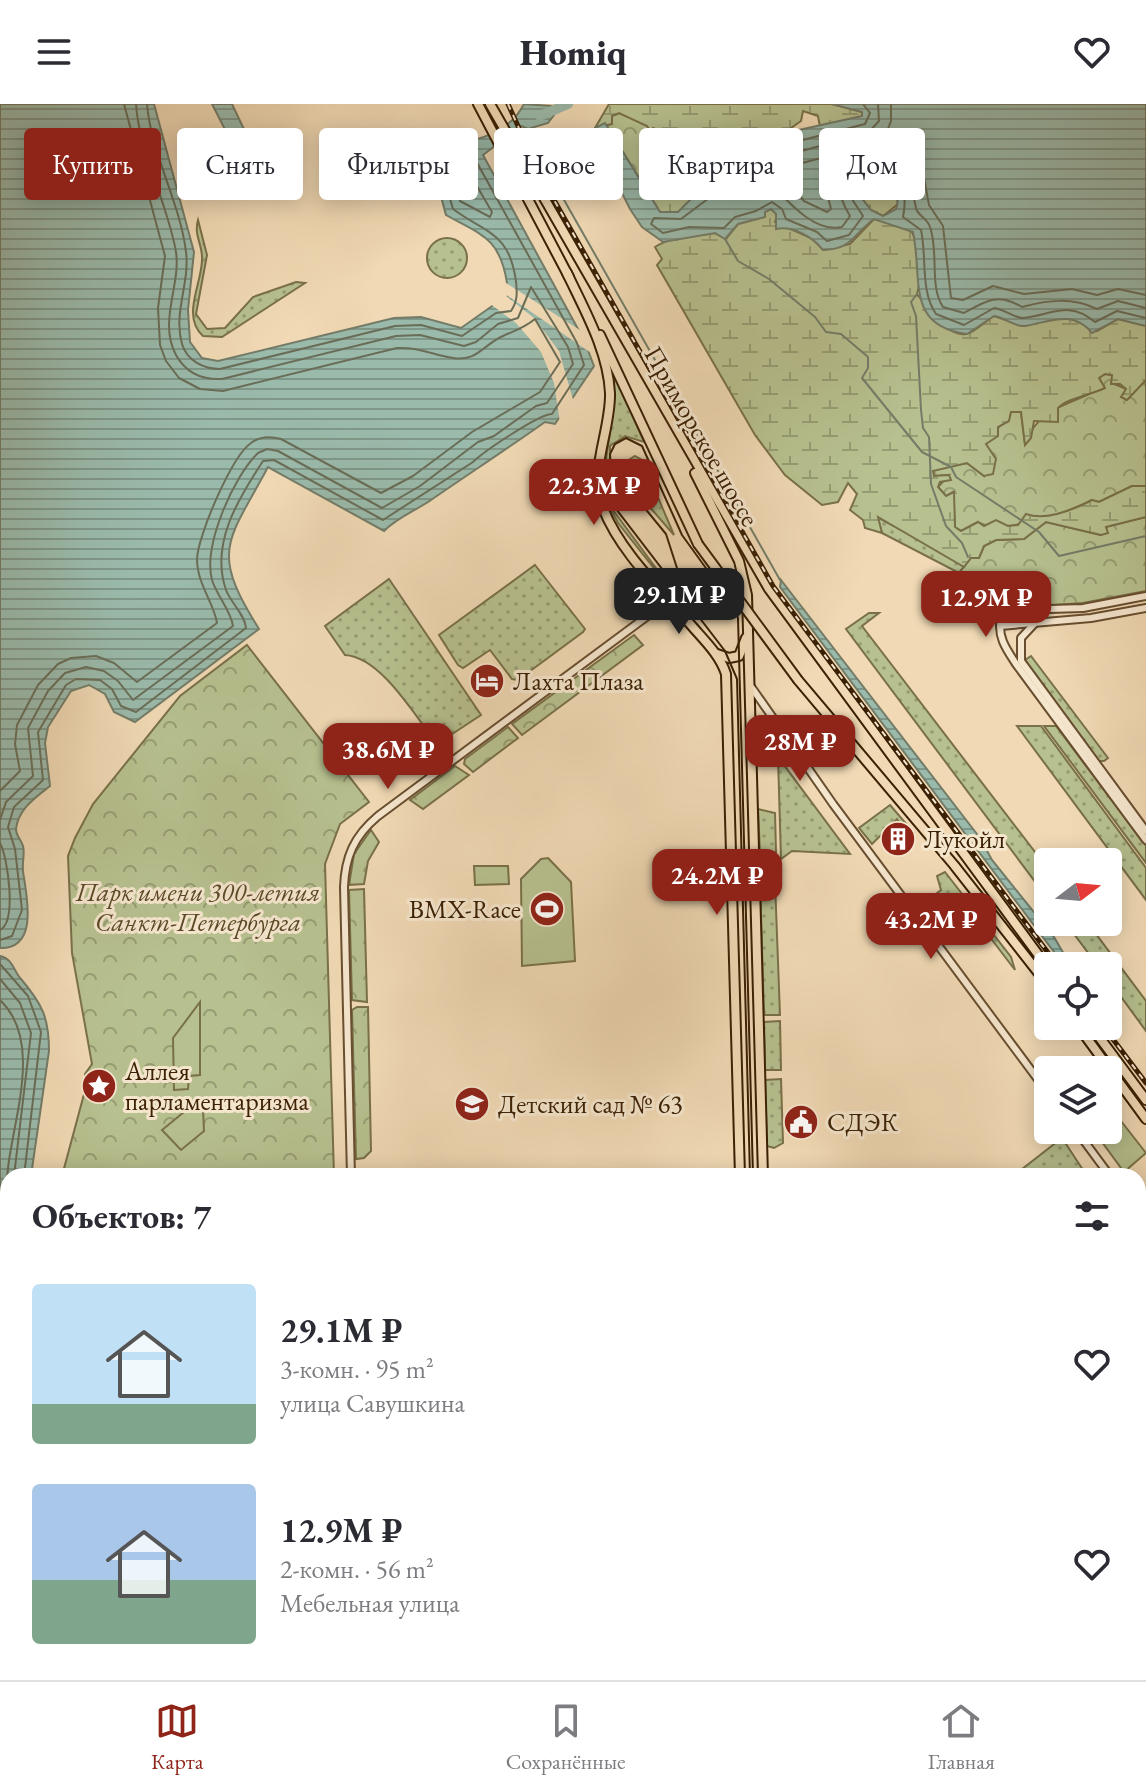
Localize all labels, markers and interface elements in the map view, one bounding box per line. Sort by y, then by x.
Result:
text: Homiq [520,29,626,76]
icon: menu [32,30,76,74]
icon: heart [1070,30,1114,74]
chip: Купить [24,128,161,200]
chip: Снять [177,128,303,200]
chip: Фильтры [319,128,478,200]
chip: Новое [494,128,623,200]
chip: Квартира [639,128,803,200]
chip: Дом [819,128,925,200]
street label: Приморское шоссе [637,340,767,532]
pin: 22.3M ₽ [520,459,668,527]
text: 22.3M ₽ [547,468,641,502]
pin: 29.1M ₽ [605,568,753,636]
pin: 12.9M ₽ [912,571,1060,639]
text: 29.1M ₽ [632,577,726,611]
text: 12.9M ₽ [939,580,1033,614]
hotel icon: Лахта Плаза [468,662,506,700]
place label: Лахта Плаза [513,664,644,698]
pin: 28M ₽ [744,715,856,783]
pin: 38.6M ₽ [314,723,462,791]
text: 28M ₽ [763,724,837,758]
text: 38.6M ₽ [341,732,435,766]
building icon: Лукойл [879,820,917,858]
place label: Лукойл [924,822,1005,856]
north arrow [1034,848,1122,936]
map controls [1034,848,1122,1144]
pin: 24.2M ₽ [643,849,791,917]
text: 24.2M ₽ [670,858,764,892]
park label: Парк имени 300-летия Санкт-Петербурга [75,875,320,939]
sports icon: BMX-Race [528,890,566,928]
place label: BMX-Race [409,892,521,926]
pin: 43.2M ₽ [857,893,1005,961]
text: 43.2M ₽ [884,902,978,936]
button: locate [1034,952,1122,1040]
place label: Аллея парламентаризма [124,1054,310,1118]
button: layers [1034,1056,1122,1144]
place icon: Аллея парламентаризма [80,1067,118,1105]
school or university icon: Детский сад № 63 [453,1085,491,1123]
place label: Детский сад № 63 [498,1087,683,1121]
public building icon: СДЭК [782,1103,820,1141]
place label: СДЭК [827,1105,899,1139]
text: Объектов: 7 [32,1194,211,1238]
icon: filters [1070,1194,1114,1238]
text: 29.1M ₽ [280,1308,403,1352]
icon: home [96,1316,192,1412]
icon: heart [1070,1342,1114,1386]
text: 3-комн. · 95 m² [280,1352,434,1386]
text: улица Савушкина [280,1386,465,1420]
text: 12.9M ₽ [280,1508,403,1552]
icon: home [96,1516,192,1612]
icon: heart [1070,1542,1114,1586]
text: 2-комн. · 56 m² [280,1552,434,1586]
text: Мебельная улица [280,1586,460,1620]
tab: Карта [151,1699,204,1776]
tab: Сохранённые [506,1699,626,1776]
tab: Главная [928,1699,995,1776]

